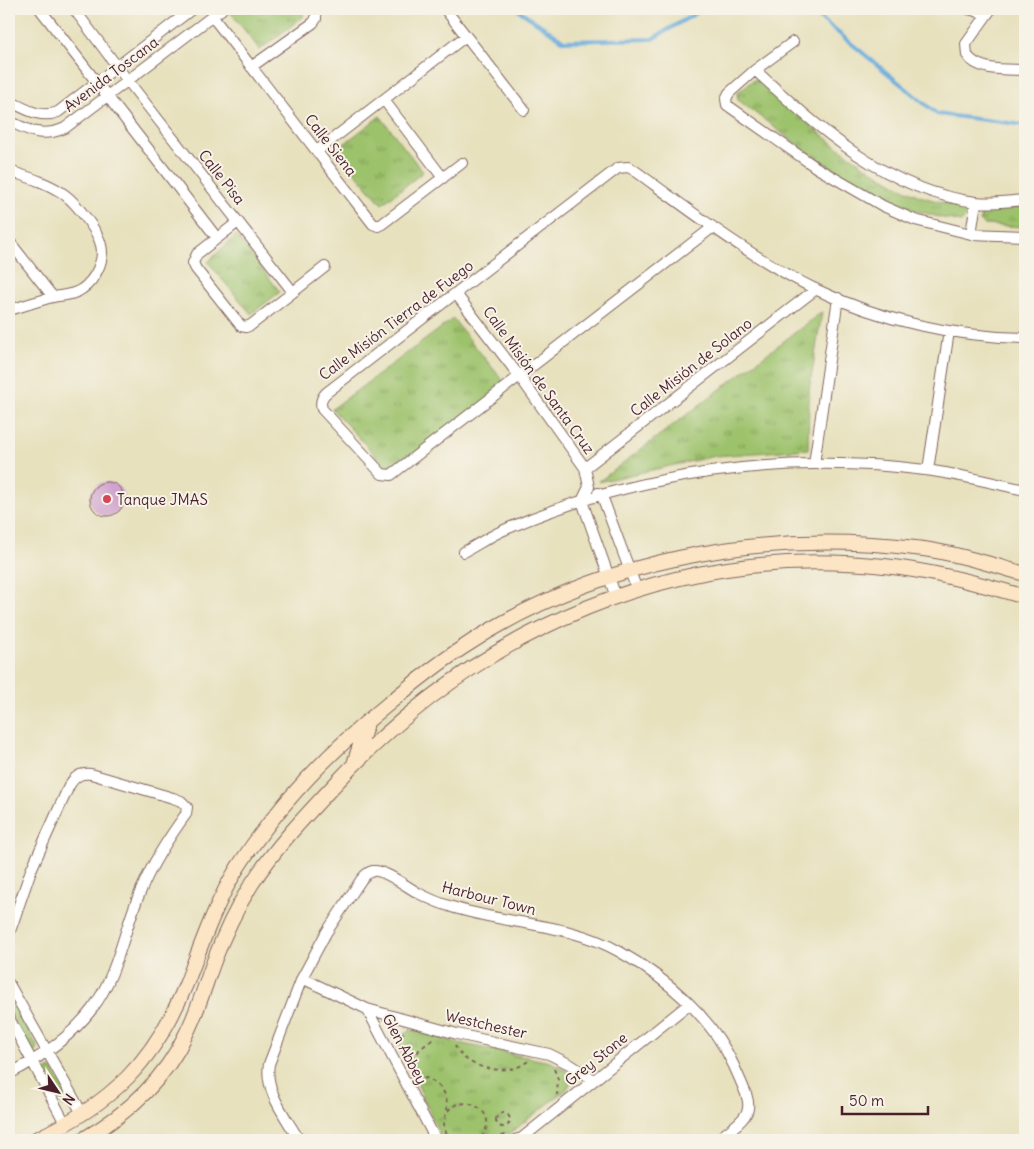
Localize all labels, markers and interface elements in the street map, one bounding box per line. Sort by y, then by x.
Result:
street label: Avenida Toscana [60,32,162,116]
street label: Calle Siena [301,110,361,180]
street label: Calle Pisa [195,146,250,209]
street label: Calle Misión Tierra de Fuego [315,256,477,384]
street label: Calle Misión de Santa Cruz [479,302,599,458]
street label: Calle Misión de Solano [626,314,756,420]
place label: Tanque JMAS [117,490,208,509]
marker: Tanque JMAS [101,493,113,505]
street label: Harbour Town [440,877,538,919]
street label: Westchester [443,1005,529,1043]
street label: Glen Abbey [378,1010,432,1088]
street label: Grey Stone [561,1028,631,1090]
north arrow [32,1066,82,1116]
scale bar [842,1084,928,1116]
text: N [58,1090,79,1109]
text: 50 m [849,1091,884,1110]

